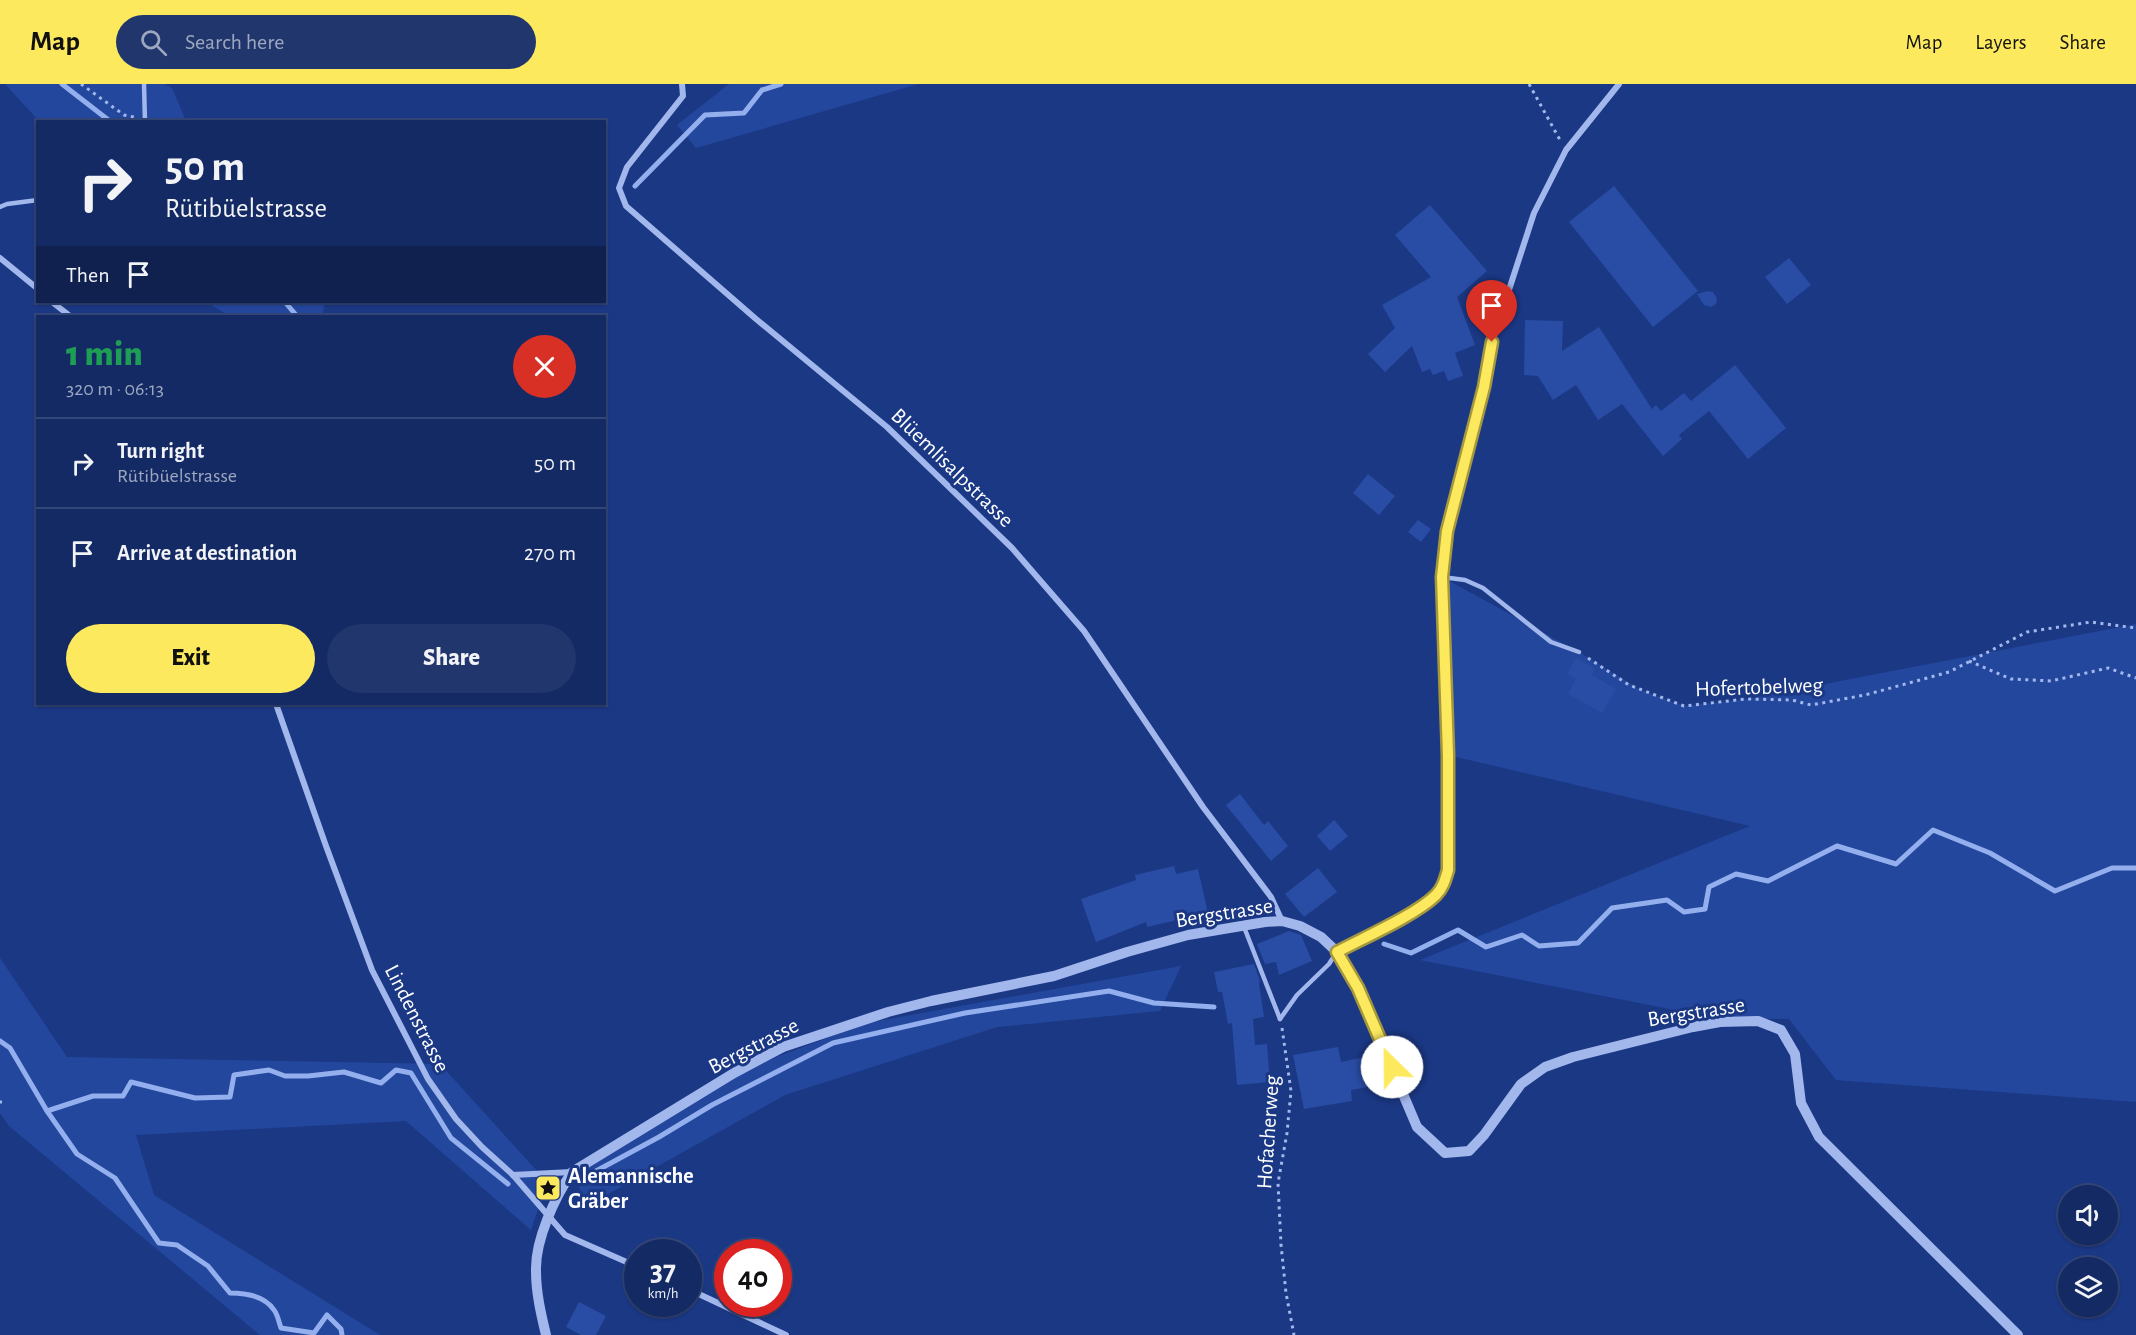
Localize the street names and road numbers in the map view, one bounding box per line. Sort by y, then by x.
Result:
street label: Blüemlisalpstrasse [887,404,1018,531]
street label: Hofertobelweg [1695,674,1824,700]
street label: Bergstrasse [1174,894,1274,932]
street label: Lindenstrasse [381,961,454,1076]
street label: Bergstrasse [1646,993,1746,1031]
street label: Bergstrasse [705,1014,802,1078]
street label: Hofacherweg [1253,1074,1283,1190]

